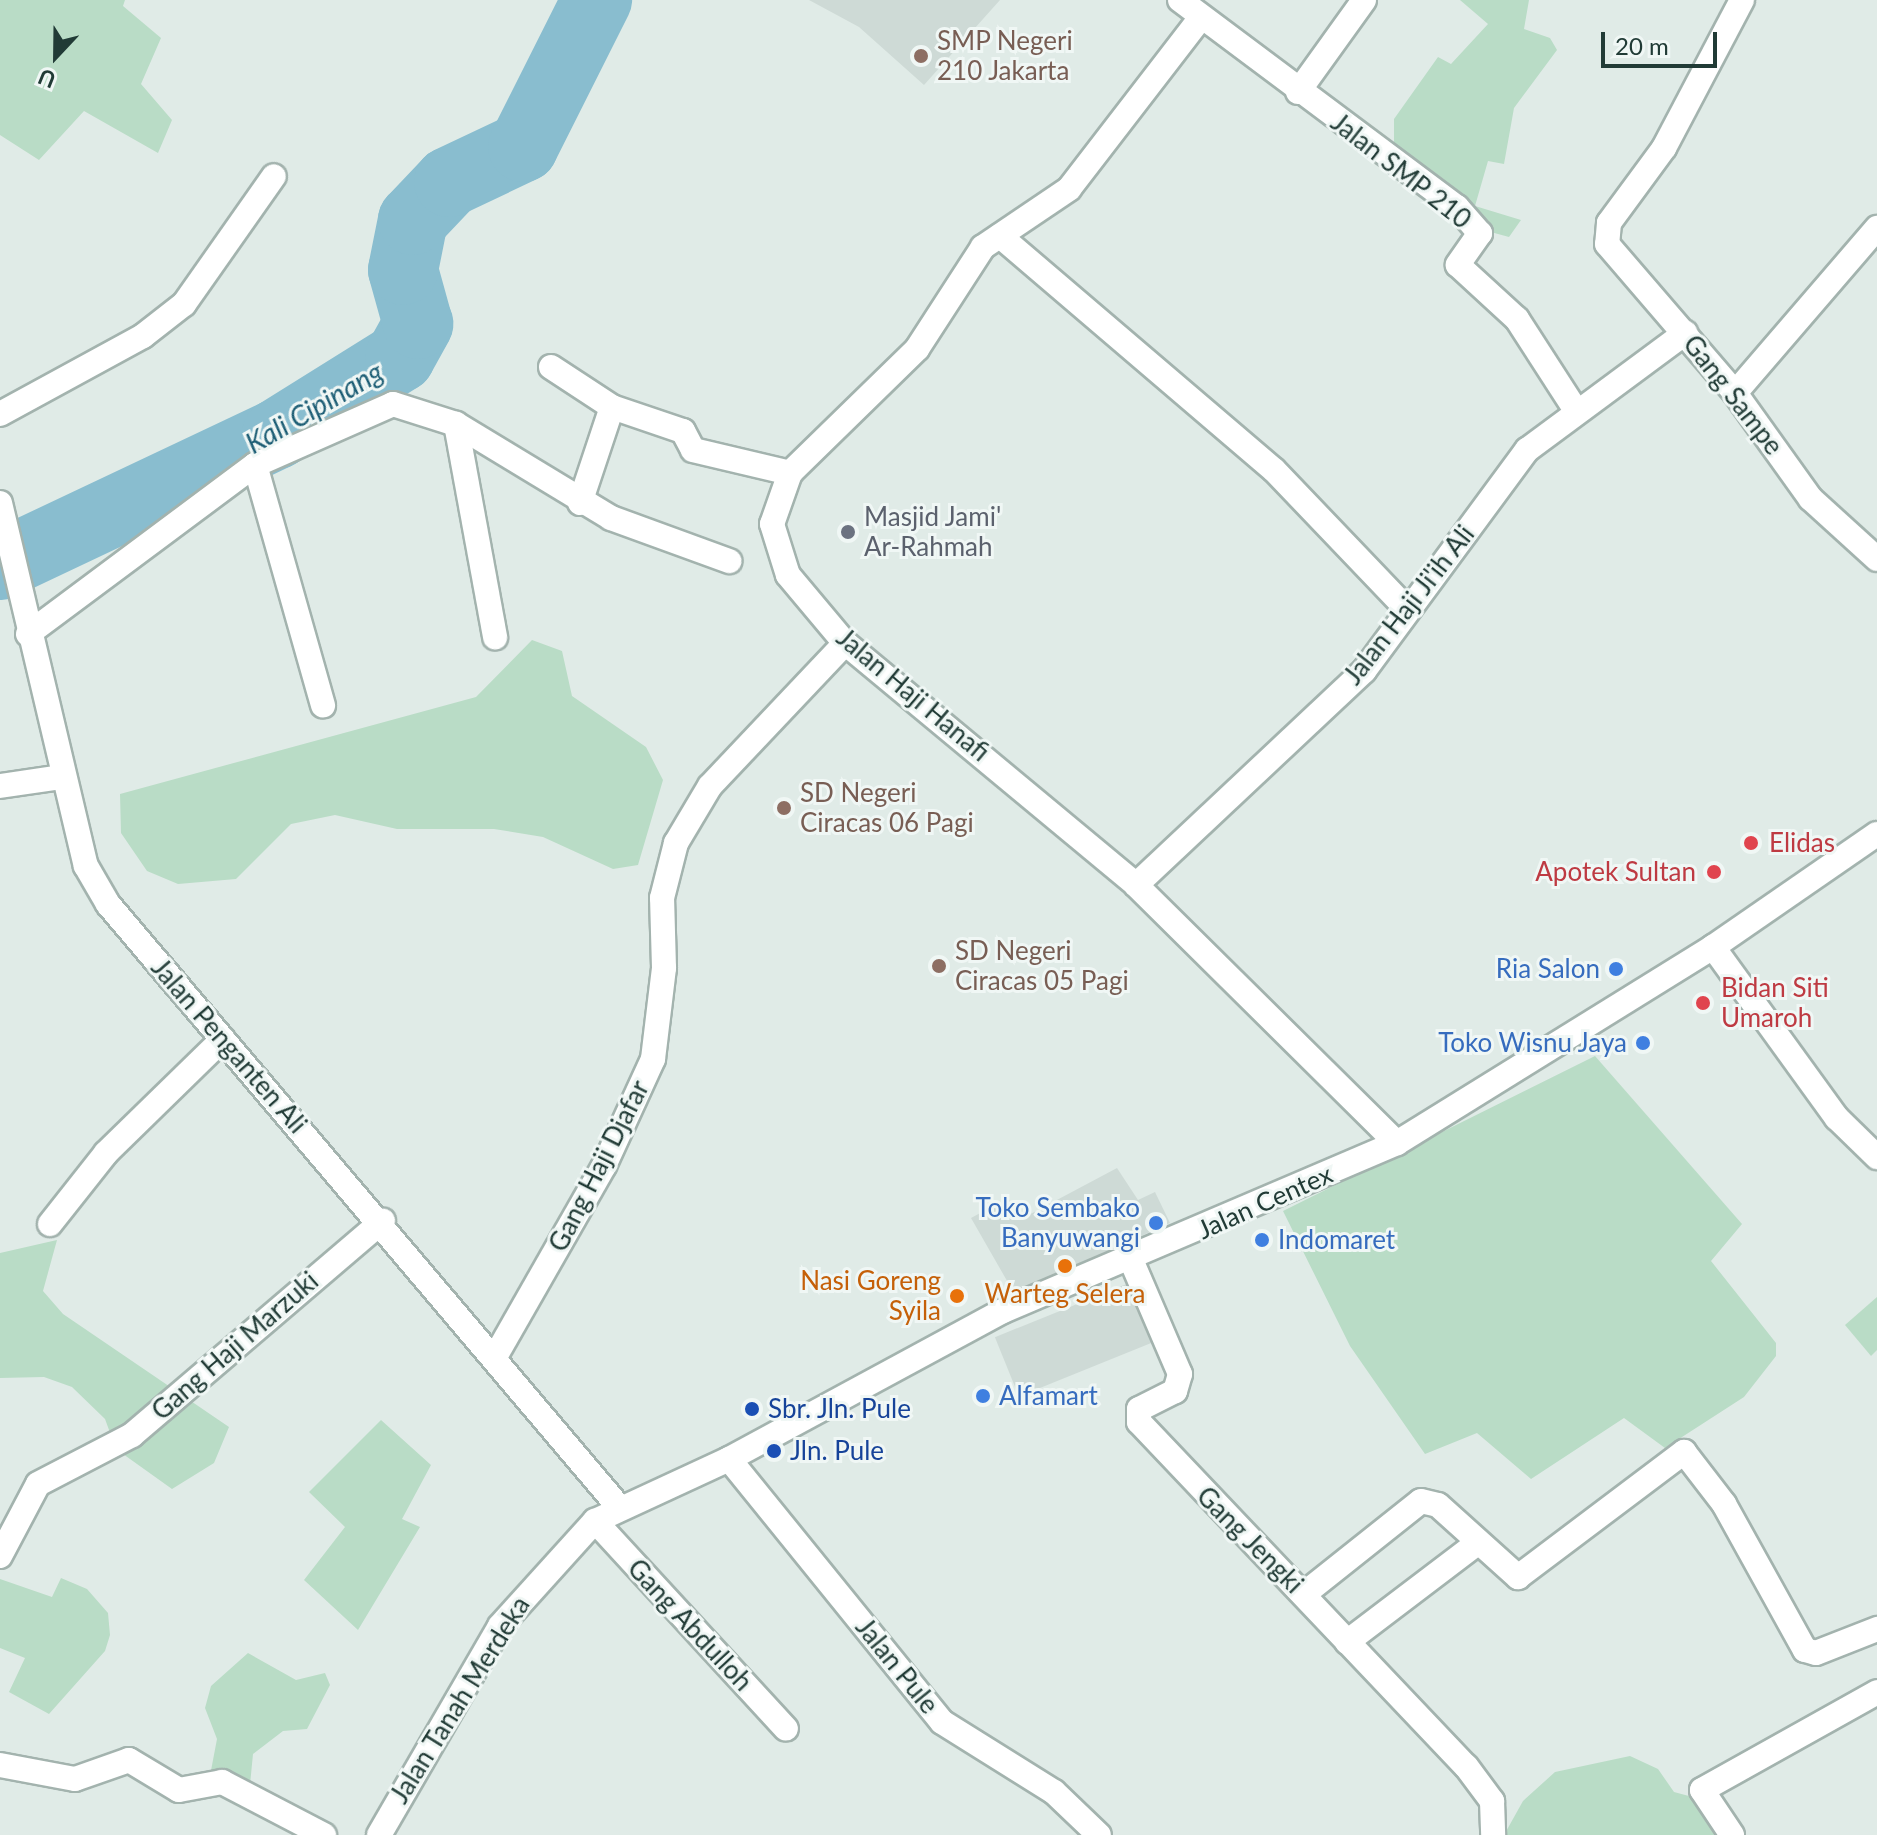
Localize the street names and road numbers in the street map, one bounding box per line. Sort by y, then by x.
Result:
street label: Jalan SMP 210 [1325,107,1477,235]
street label: Gang Sampe [1677,329,1789,461]
street label: Jalan Haji Ji'ih Ali [1337,519,1481,691]
street label: Jalan Haji Hanafi [830,622,996,768]
street label: Jalan Penganten Ali [145,952,313,1140]
street label: Gang Haji Djafar [542,1075,656,1257]
street label: Jalan Centex [1193,1158,1337,1246]
street label: Gang Haji Marzuki [146,1265,324,1427]
street label: Gang Jengki [1190,1480,1310,1600]
street label: Gang Abdulloh [621,1552,759,1698]
street label: Jalan Tanah Merdeka [384,1591,536,1809]
street label: Jalan Pule [849,1612,945,1720]

